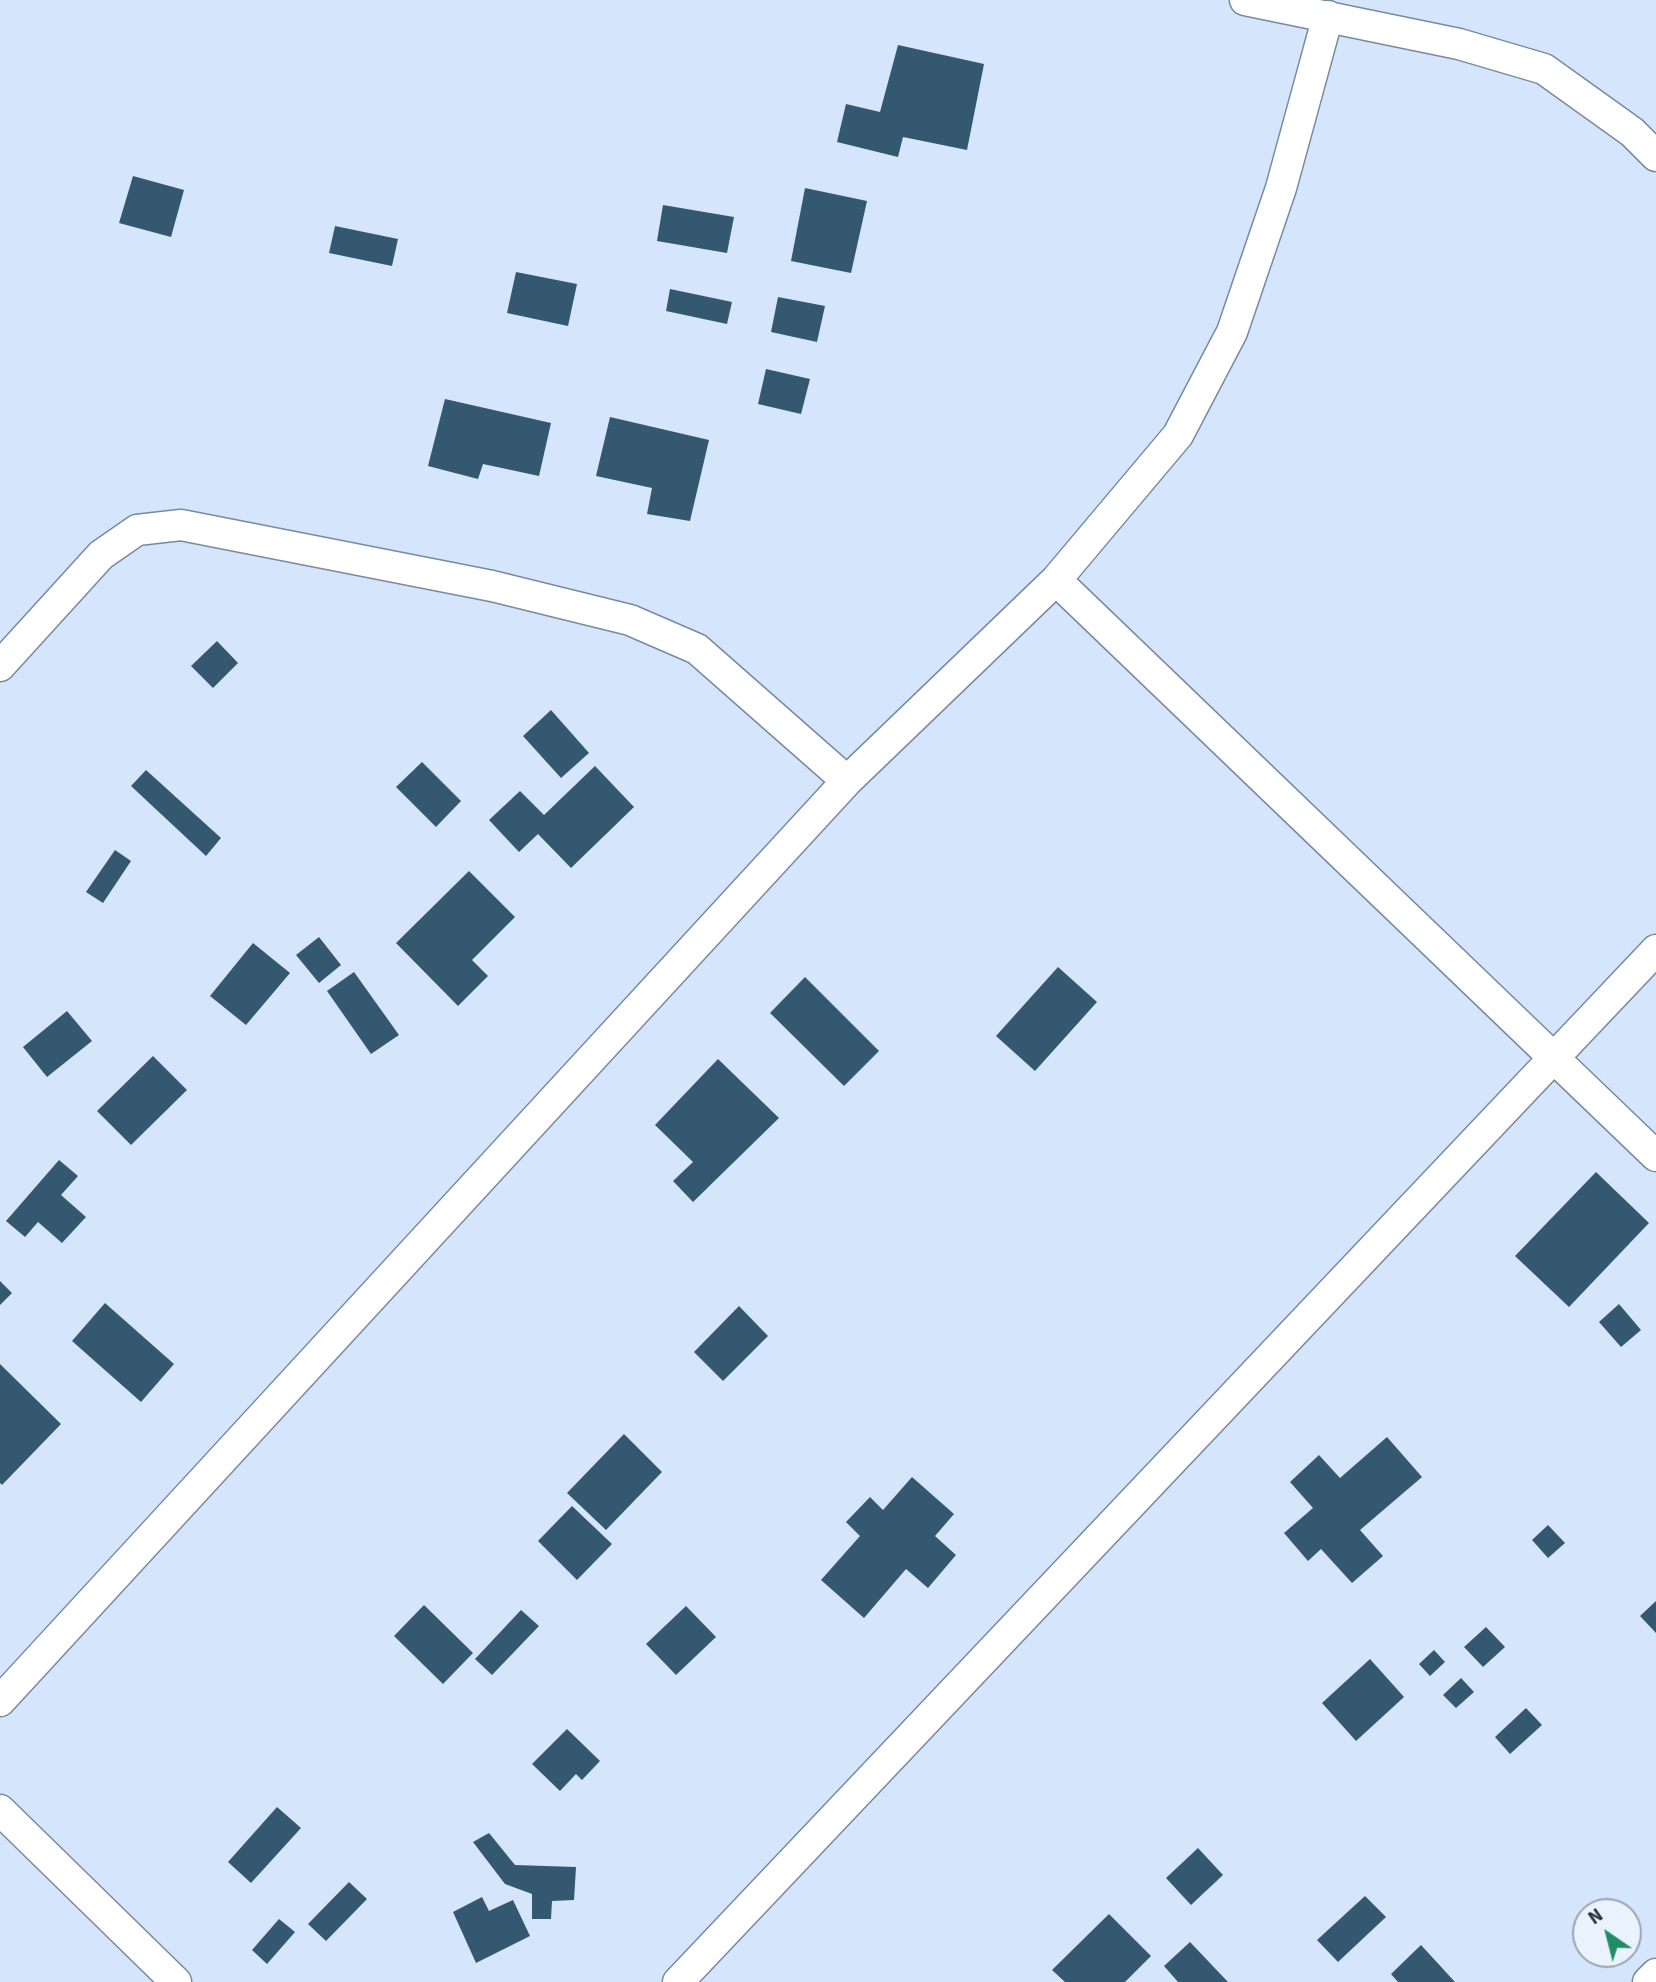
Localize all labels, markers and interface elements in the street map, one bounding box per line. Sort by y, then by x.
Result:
north arrow [1572,1898,1642,1968]
text: N [1583,1902,1609,1932]

